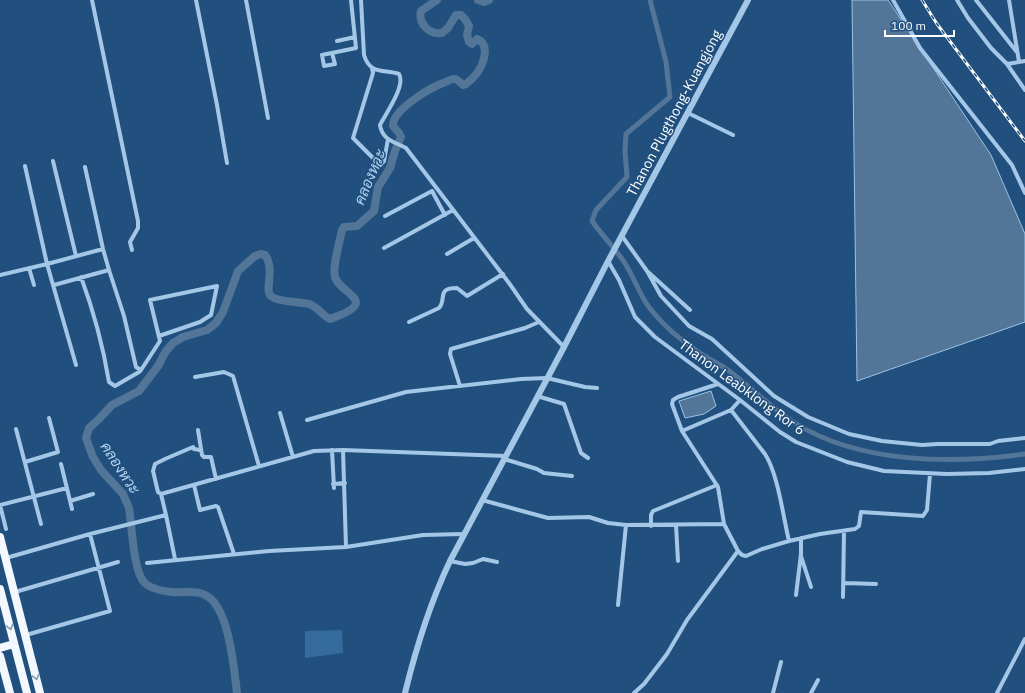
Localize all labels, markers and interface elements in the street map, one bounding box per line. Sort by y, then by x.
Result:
scale bar [885,12,954,38]
text: 100 m [891,18,926,33]
street label: Thanon Plugthong-Kuangjong [622,26,726,199]
water label: คลองหวะ [349,146,390,207]
street label: Thanon Leabklong Ror 6 [675,335,809,439]
water label: คลองหวะ [96,438,144,497]
one-way arrow [5,623,14,630]
one-way arrow [32,674,40,681]

